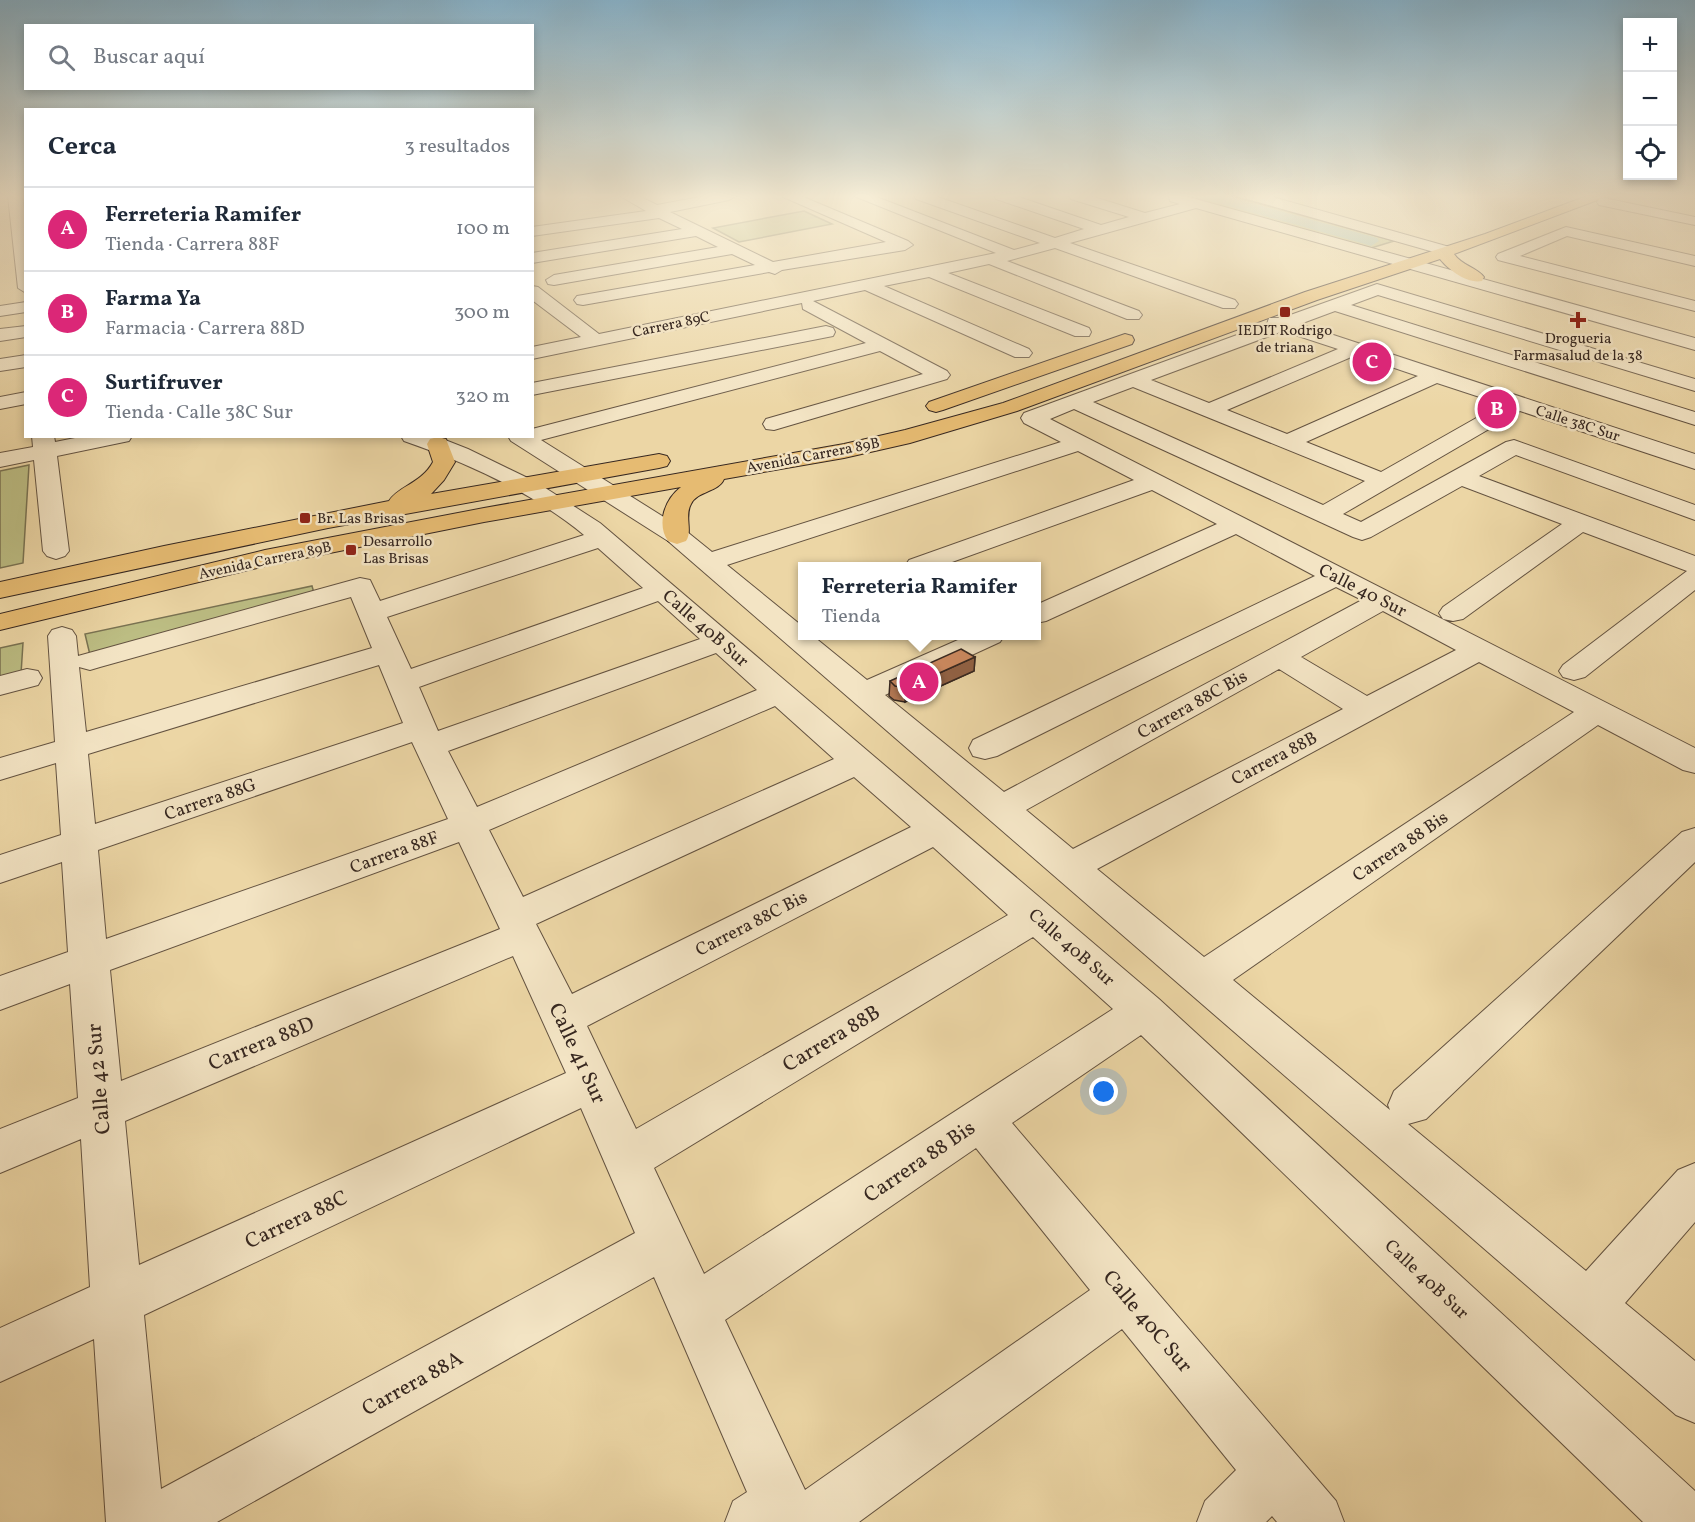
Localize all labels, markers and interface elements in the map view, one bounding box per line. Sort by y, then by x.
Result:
map controls [1623,18,1677,180]
button: + [1623,18,1677,72]
search box [24,24,534,90]
icon: search [45,41,78,74]
text: Buscar aquí [93,42,205,73]
button: − [1623,72,1677,126]
button: locate [1623,126,1677,180]
text: Cerca [48,129,117,165]
text: 3 resultados [405,133,510,161]
text: Ferreteria Ramifer [105,200,301,231]
text: A [60,215,75,243]
text: 100 m [456,215,510,243]
text: Tienda · Carrera 88F [105,231,279,259]
text: Farma Ya [105,284,201,315]
text: B [61,299,74,327]
text: 300 m [454,299,510,327]
marker: IEDIT Rodrigo de triana [1278,305,1292,319]
street label: Carrera 89C [631,307,712,344]
marker: Drogueria Farmasalud de la 38 [1571,313,1585,327]
text: Farmacia · Carrera 88D [105,315,305,343]
place label: IEDIT Rodrigo de triana [1238,321,1332,359]
place label: Drogueria Farmasalud de la 38 [1513,329,1643,367]
pin: C [1352,340,1392,385]
text: Surtifruver [105,368,223,399]
text: C [61,383,74,411]
text: 320 m [455,383,510,411]
pin: B [1478,386,1516,432]
text: Tienda · Calle 38C Sur [105,399,293,427]
street label: Calle 38C Sur [1533,401,1622,448]
street label: Avenida Carrera 89B [745,433,882,480]
place label: Br. Las Brisas [317,509,404,530]
marker: Br. Las Brisas [298,511,312,525]
place label: Desarrollo Las Brisas [363,532,432,570]
street label: Avenida Carrera 89B [197,537,334,586]
marker: Desarrollo Las Brisas [344,543,358,557]
street label: Calle 40 Sur [1314,558,1411,624]
popup [798,562,1041,640]
text: Ferreteria Ramifer [821,572,1018,603]
street label: Calle 40B Sur [656,585,754,674]
text: Tienda [821,603,881,631]
pin: A [900,660,938,704]
street label: Carrera 88C Bis [1133,665,1252,746]
street label: Carrera 88B [1227,726,1322,792]
street label: Carrera 88G [161,773,260,828]
street label: Carrera 88 Bis [1348,806,1454,889]
street label: Carrera 88F [347,826,442,881]
street label: Carrera 88C Bis [691,885,812,963]
street label: Calle 40B Sur [1022,904,1120,993]
street label: Calle 41 Sur [541,999,613,1109]
street label: Carrera 88B [777,999,886,1080]
street label: Carrera 88D [204,1010,319,1079]
street label: Calle 42 Sur [80,1022,119,1135]
your location [1089,1077,1118,1106]
street label: Carrera 88 Bis [858,1114,981,1210]
street label: Carrera 88C [241,1184,353,1257]
street label: Calle 40B Sur [1378,1234,1474,1326]
street label: Calle 40C Sur [1095,1264,1199,1380]
street label: Carrera 88A [357,1345,469,1424]

